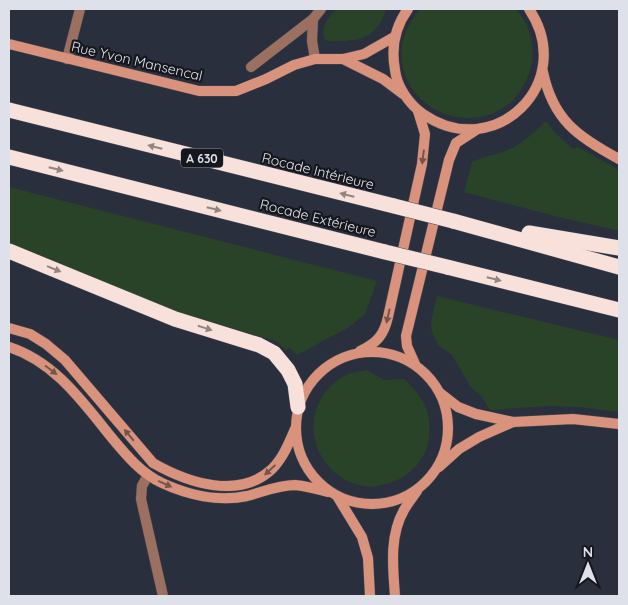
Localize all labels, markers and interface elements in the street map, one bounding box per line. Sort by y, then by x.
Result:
street label: Rue Yvon Mansencal [70,37,204,85]
one-way arrow [148,143,163,151]
road number: A 630 [181,148,223,168]
street label: Rocade Intérieure [260,148,376,194]
one-way arrow [418,149,426,165]
one-way arrow [48,165,64,173]
one-way arrow [340,190,355,198]
street label: Rocade Extérieure [258,195,378,241]
one-way arrow [206,205,221,213]
one-way arrow [47,266,61,274]
one-way arrow [486,275,501,283]
one-way arrow [384,308,392,323]
one-way arrow [198,325,213,333]
one-way arrow [44,365,58,375]
one-way arrow [123,429,134,442]
one-way arrow [264,464,276,476]
one-way arrow [158,480,172,488]
north arrow [563,540,613,590]
text: N [583,543,593,561]

